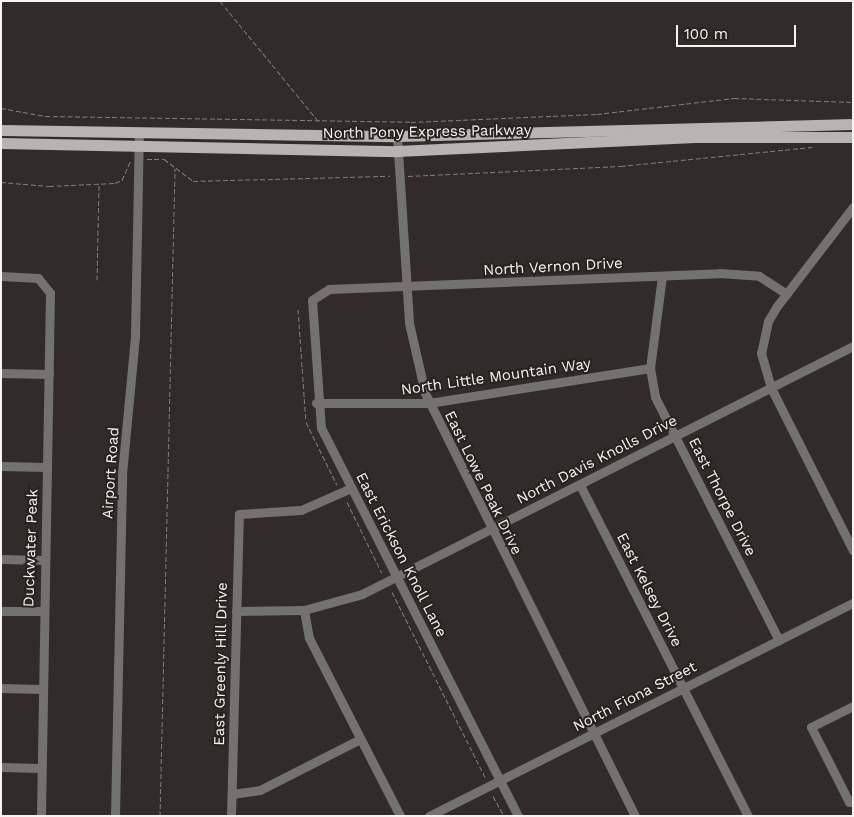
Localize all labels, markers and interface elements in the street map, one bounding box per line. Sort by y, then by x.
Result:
scale bar [679,15,799,47]
text: 100 m [684,25,728,43]
street label: North Pony Express Parkway [322,121,532,143]
street label: North Vernon Drive [483,254,623,280]
street label: North Little Mountain Way [400,355,592,399]
street label: East Lowe Peak Drive [440,408,526,558]
street label: North Davis Knolls Drive [514,412,680,508]
street label: Airport Road [99,426,123,520]
street label: East Thorpe Drive [684,435,760,559]
street label: East Erickson Knoll Lane [351,469,451,641]
street label: Duckwater Peak [20,489,42,607]
street label: East Kelsey Drive [612,530,686,650]
street label: East Greenly Hill Drive [211,582,231,746]
street label: North Fiona Street [570,658,700,736]

